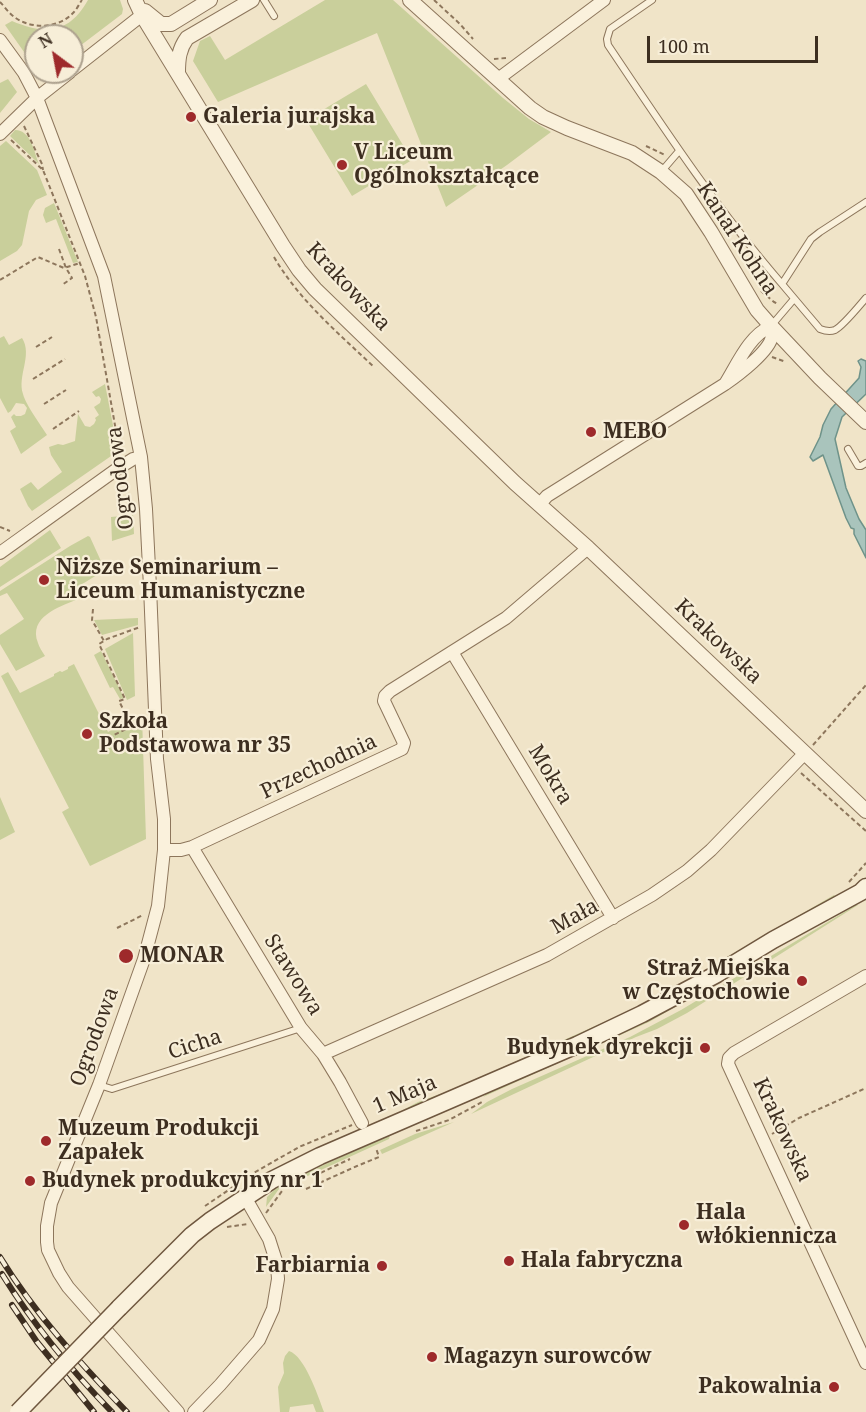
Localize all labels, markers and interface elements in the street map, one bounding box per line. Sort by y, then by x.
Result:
north arrow [24,24,84,84]
scale bar [650,24,821,62]
text: N [34,28,57,53]
text: 100 m [658,34,710,58]
place label: Galeria jurajska [203,104,375,130]
marker: Galeria jurajska [184,110,198,124]
place label: V Liceum Ogólnokształcące [354,140,539,190]
marker: V Liceum Ogólnokształcące [335,158,349,172]
street label: Kanał Kohna [691,178,783,300]
street label: Krakowska [301,238,395,336]
place label: MEBO [603,419,667,445]
street label: Ogrodowa [102,425,140,531]
marker: MEBO [584,425,598,439]
place label: Niższe Seminarium – Liceum Humanistyczne [56,555,305,605]
marker: Niższe Seminarium – Liceum Humanistyczne [37,573,51,587]
street label: Krakowska [669,594,767,690]
place label: Szkoła Podstawowa nr 35 [99,709,291,759]
marker: Szkoła Podstawowa nr 35 [80,727,94,741]
street label: Przechodnia [257,729,381,805]
street label: Mokra [522,740,578,810]
street label: Mała [547,894,603,940]
street label: Stawowa [258,930,328,1020]
place label: MONAR [140,943,224,969]
marker: MONAR [117,947,135,965]
place label: Straż Miejska w Częstochowie [623,956,790,1006]
marker: Straż Miejska w Częstochowie [795,974,809,988]
street label: Ogrodowa [65,984,125,1090]
street label: Cicha [165,1025,225,1065]
place label: Budynek dyrekcji [507,1035,693,1061]
marker: Budynek dyrekcji [698,1041,712,1055]
street label: 1 Maja [369,1070,441,1120]
street label: Krakowska [747,1074,817,1186]
place label: Muzeum Produkcji Zapałek [58,1116,259,1166]
marker: Muzeum Produkcji Zapałek [39,1134,53,1148]
place label: Budynek produkcyjny nr 1 [42,1168,323,1194]
marker: Budynek produkcyjny nr 1 [23,1174,37,1188]
place label: Hala włókiennicza [696,1200,837,1250]
marker: Hala włókiennicza [677,1218,691,1232]
place label: Hala fabryczna [521,1248,683,1274]
place label: Farbiarnia [256,1253,370,1279]
marker: Hala fabryczna [502,1254,516,1268]
marker: Farbiarnia [375,1259,389,1273]
place label: Magazyn surowców [444,1344,652,1370]
marker: Magazyn surowców [425,1350,439,1364]
place label: Pakowalnia [698,1374,822,1400]
marker: Pakowalnia [827,1380,841,1394]

